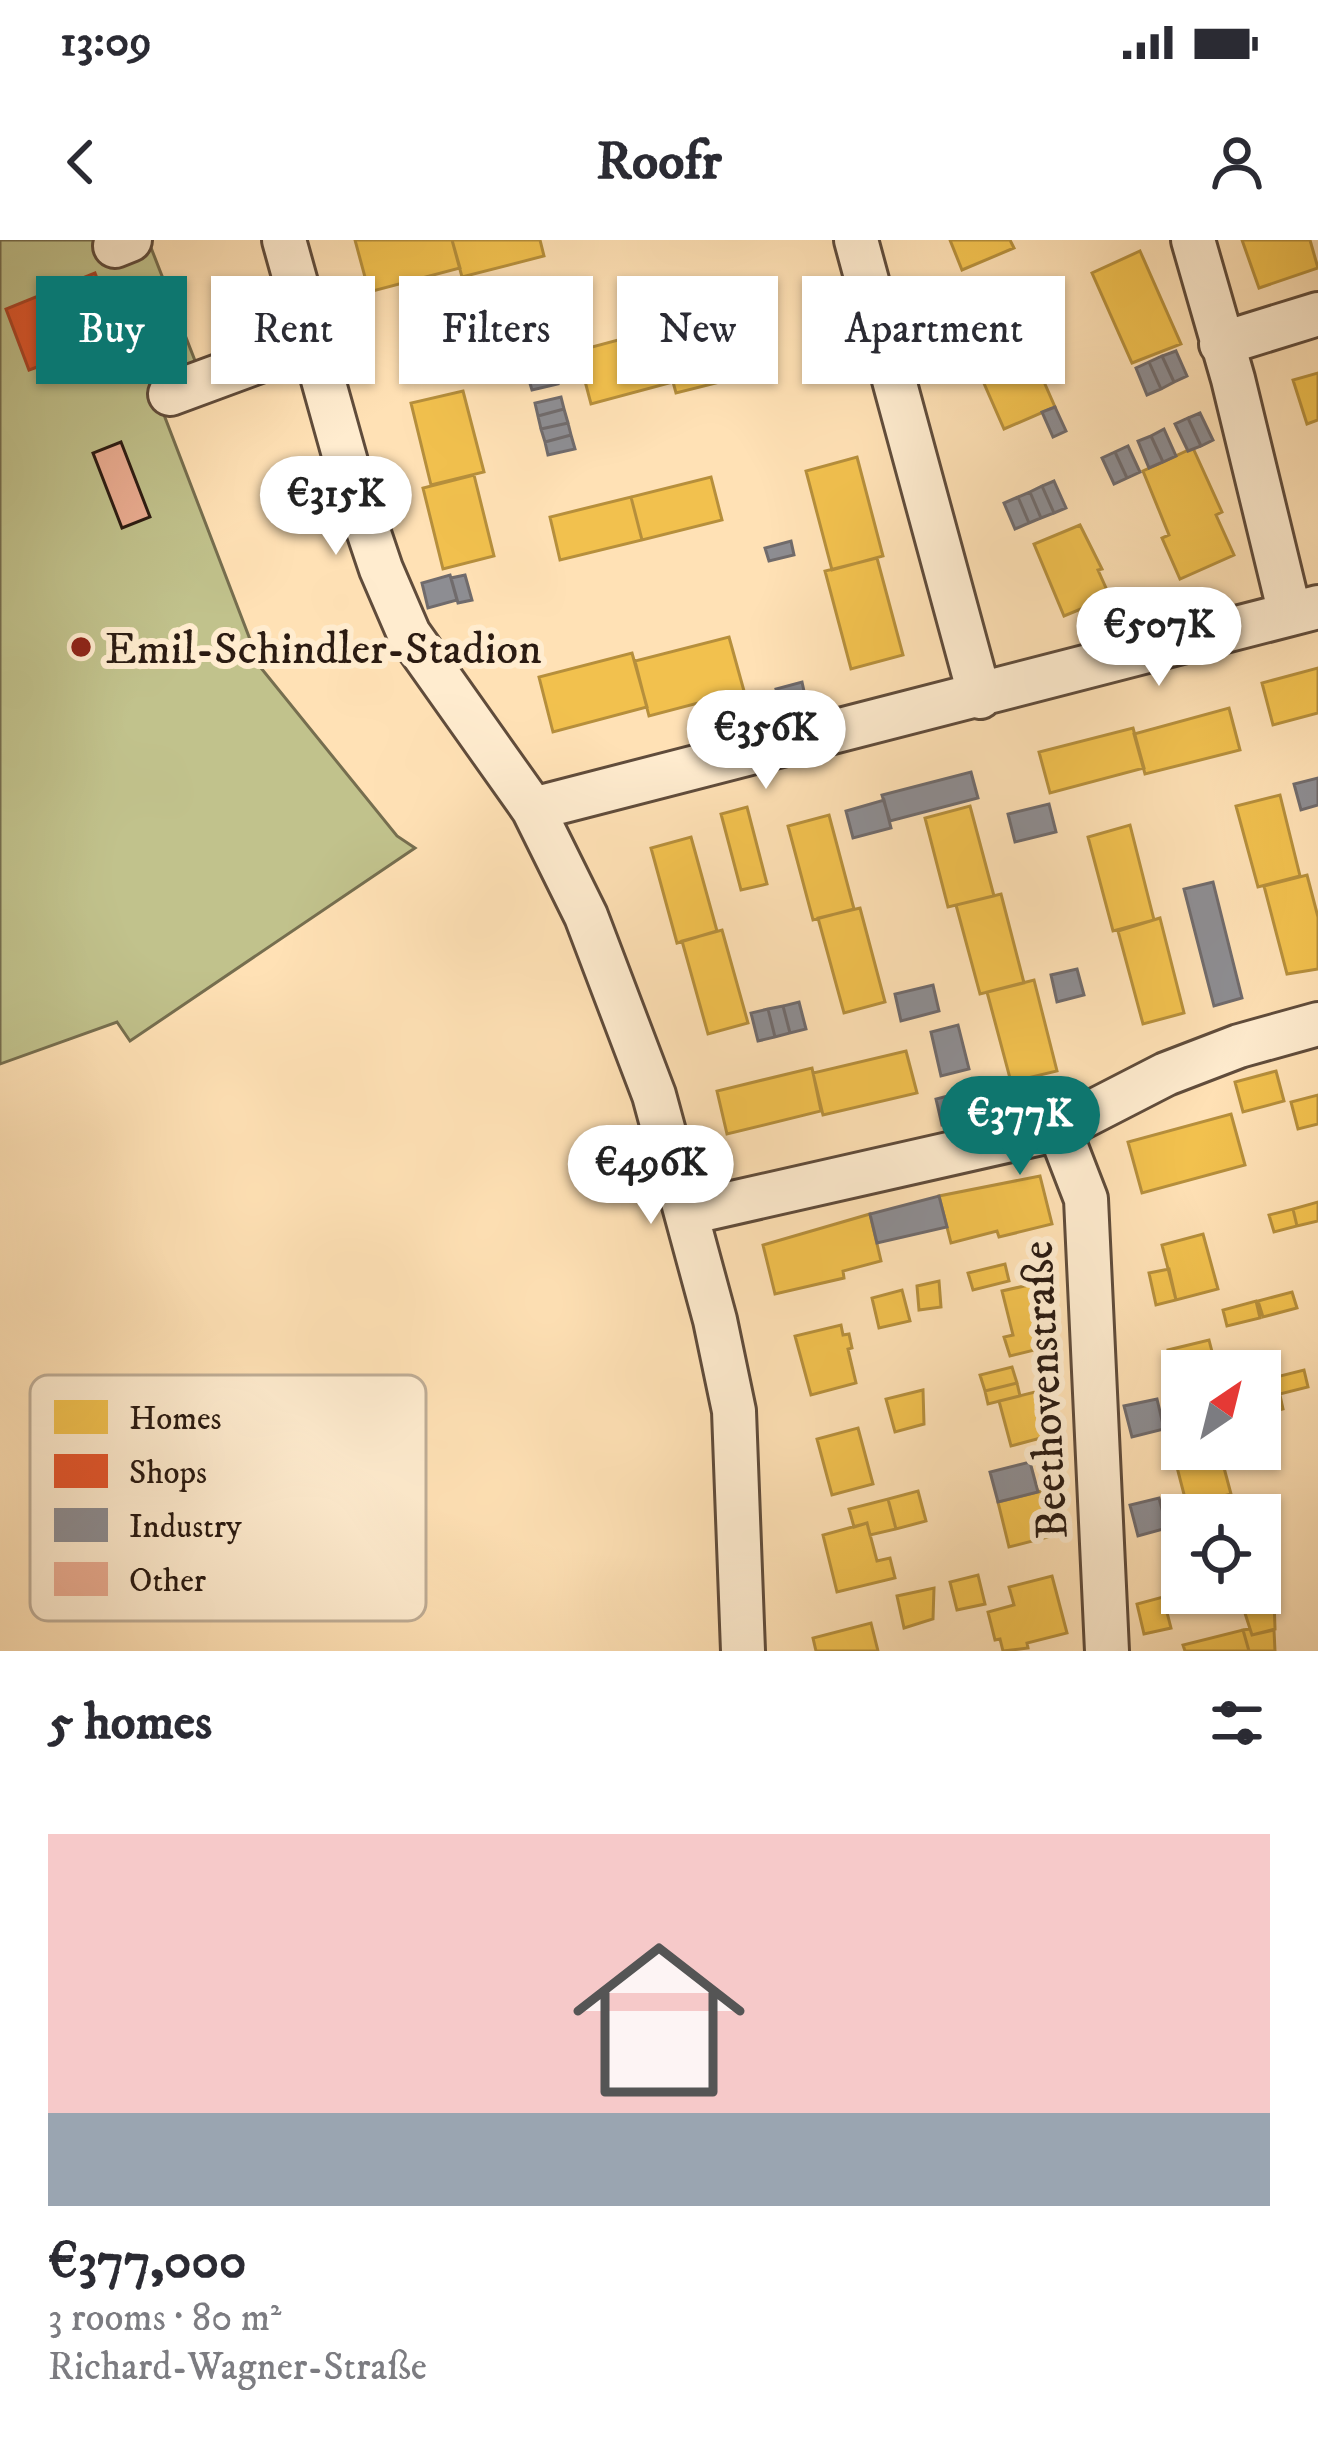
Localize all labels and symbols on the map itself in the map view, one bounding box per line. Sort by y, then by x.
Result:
pin: €315K [252,456,420,558]
pin: €507K [1075,587,1243,689]
place label: Emil-Schindler-Stadion [105,622,542,678]
marker: Emil-Schindler-Stadion [68,634,94,660]
pin: €356K [682,690,850,792]
pin: €377K [936,1076,1104,1178]
pin: €496K [567,1125,735,1227]
street label: Beethovenstraße [1010,1239,1082,1540]
north arrow [1161,1350,1281,1470]
legend [30,1375,426,1621]
text: Homes [129,1399,222,1440]
text: Shops [129,1453,207,1494]
text: Industry [129,1507,242,1548]
text: Other [129,1561,207,1602]

